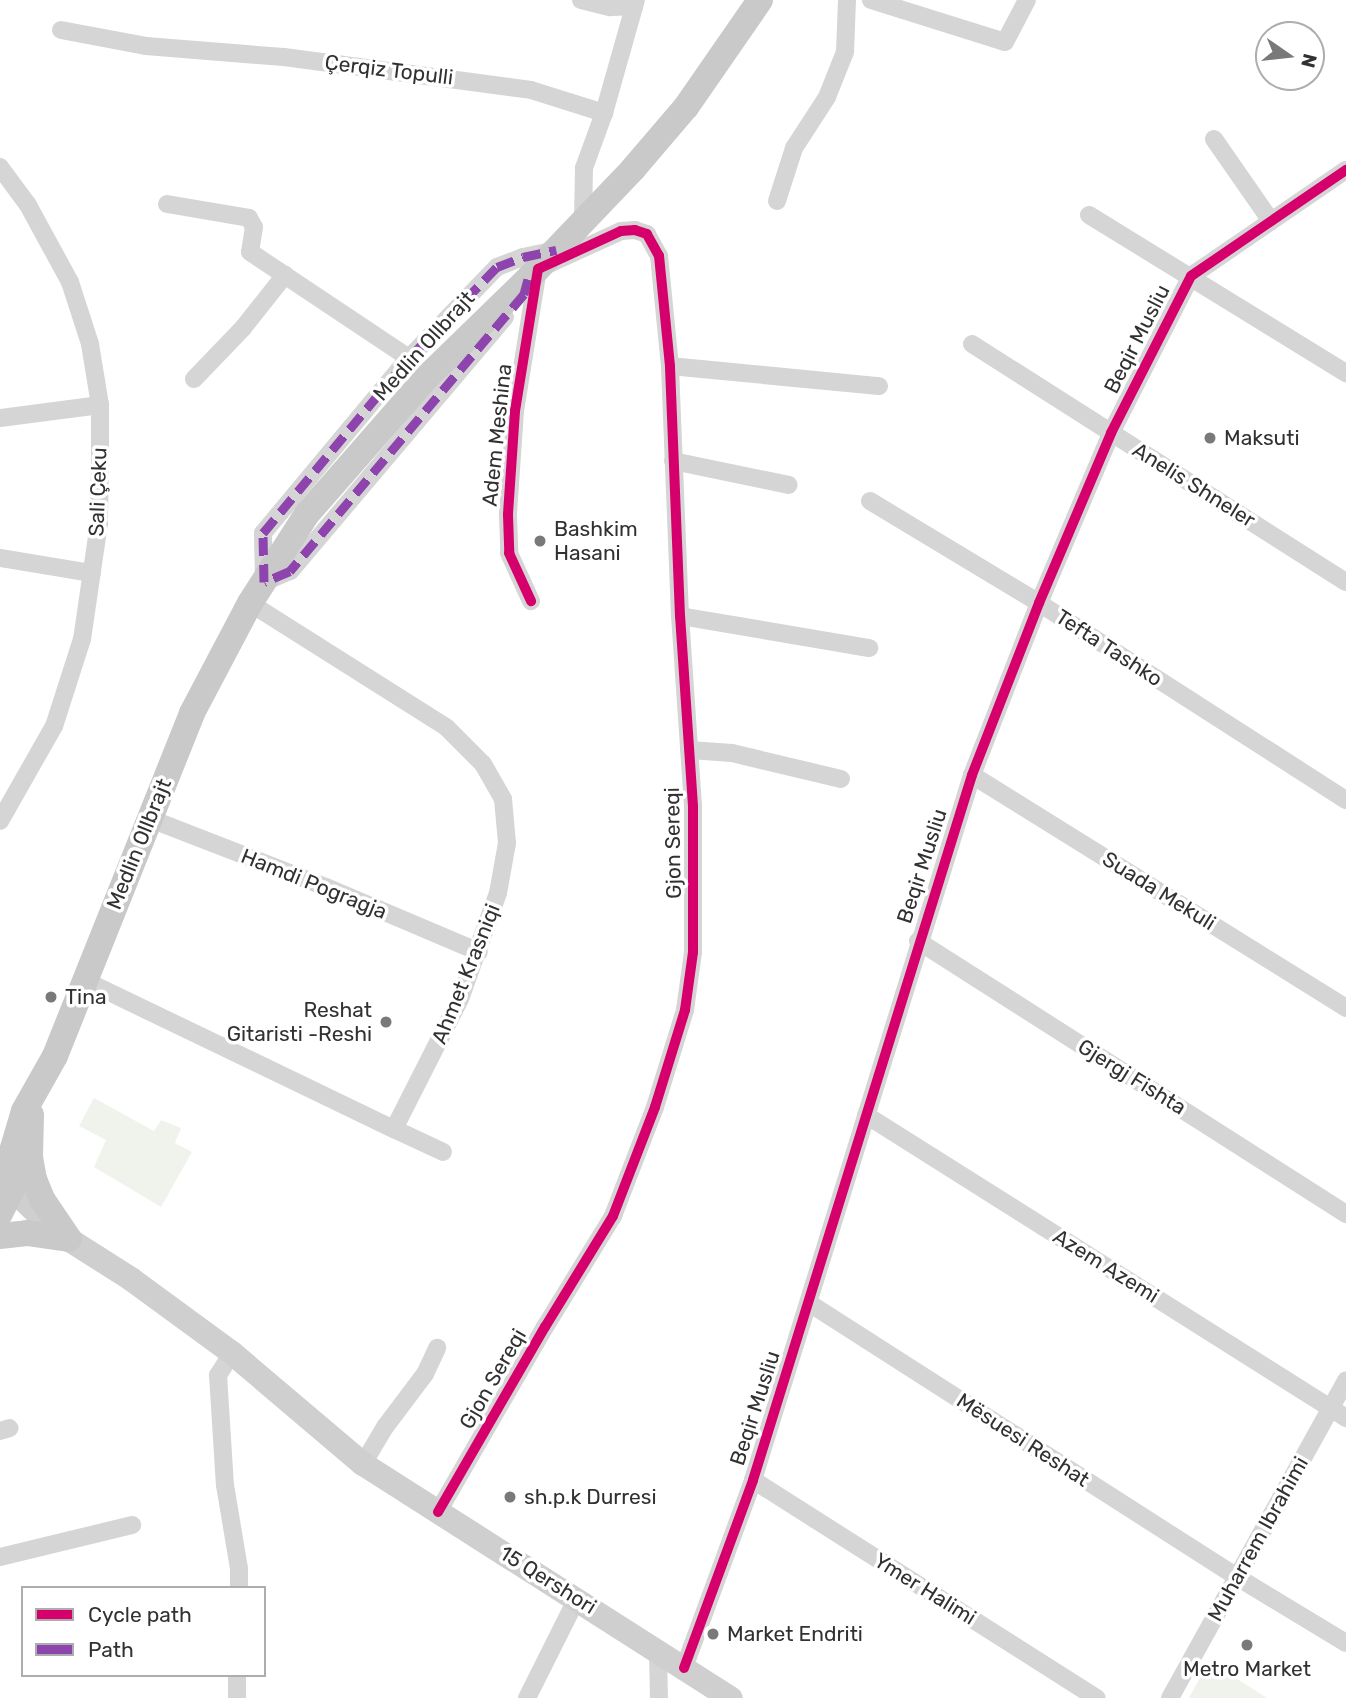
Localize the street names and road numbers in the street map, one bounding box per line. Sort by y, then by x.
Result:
street label: Çerqiz Topulli [323,50,455,90]
street label: Beqir Musliu [1099,280,1175,398]
street label: Medlin Ollbrajt [368,286,480,406]
street label: Adem Meshina [477,362,517,508]
street label: Anelis Shneler [1128,437,1260,533]
street label: Sali Çeku [84,447,112,537]
street label: Tefta Tashko [1051,604,1167,692]
street label: Medlin Ollbrajt [101,775,177,913]
street label: Gjon Sereqi [659,787,687,899]
street label: Beqir Musliu [892,805,952,927]
street label: Hamdi Pogragja [237,843,391,925]
street label: Suada Mekuli [1098,846,1220,936]
street label: Ahmet Krasniqi [426,900,506,1048]
street label: Gjergj Fishta [1073,1034,1191,1120]
street label: Azem Azemi [1048,1223,1164,1309]
street label: Gjon Sereqi [454,1324,532,1434]
street label: Beqir Musliu [725,1347,785,1469]
street label: Mësuesi Reshat [952,1388,1094,1492]
street label: Muharrem Ibrahimi [1202,1452,1314,1626]
street label: 15 Qershori [495,1540,601,1620]
street label: Ymer Halimi [869,1548,981,1630]

